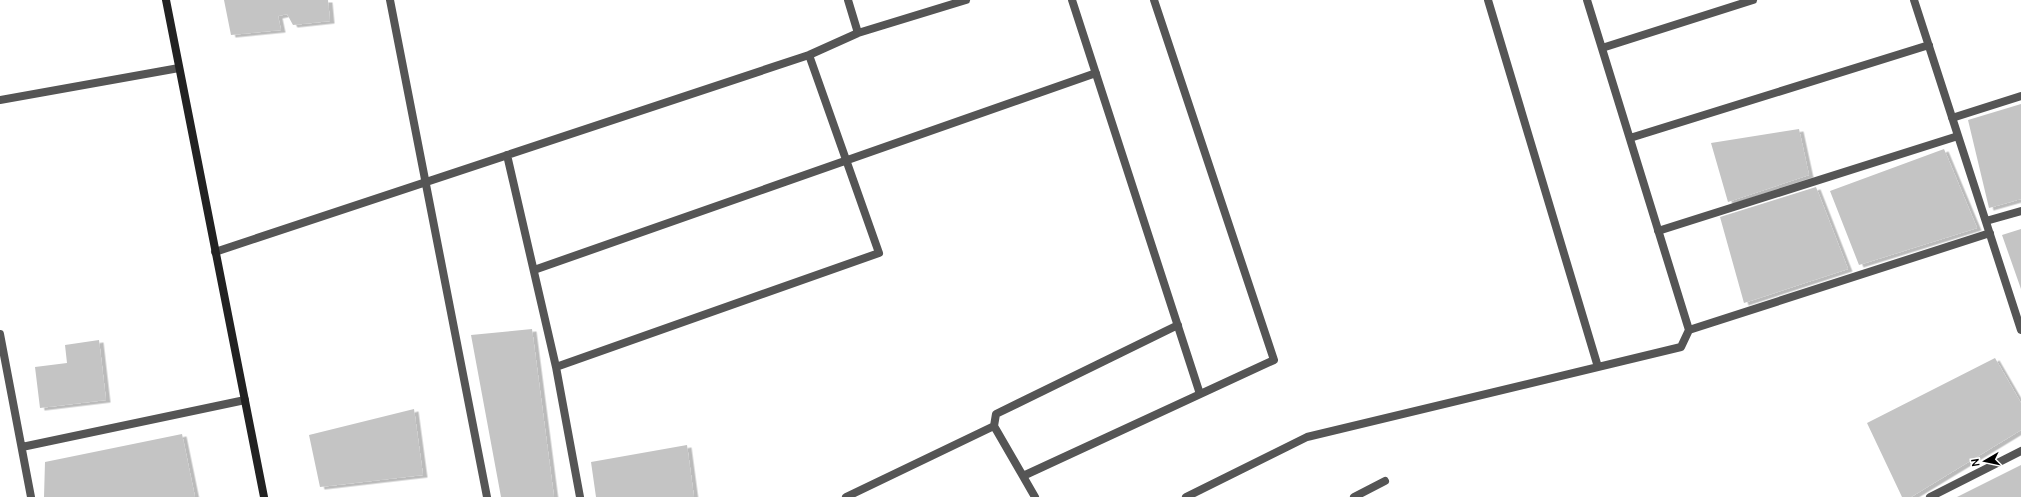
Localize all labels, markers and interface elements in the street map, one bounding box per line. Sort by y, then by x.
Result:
north arrow [1965,441,2005,481]
text: N [1969,458,1982,468]

